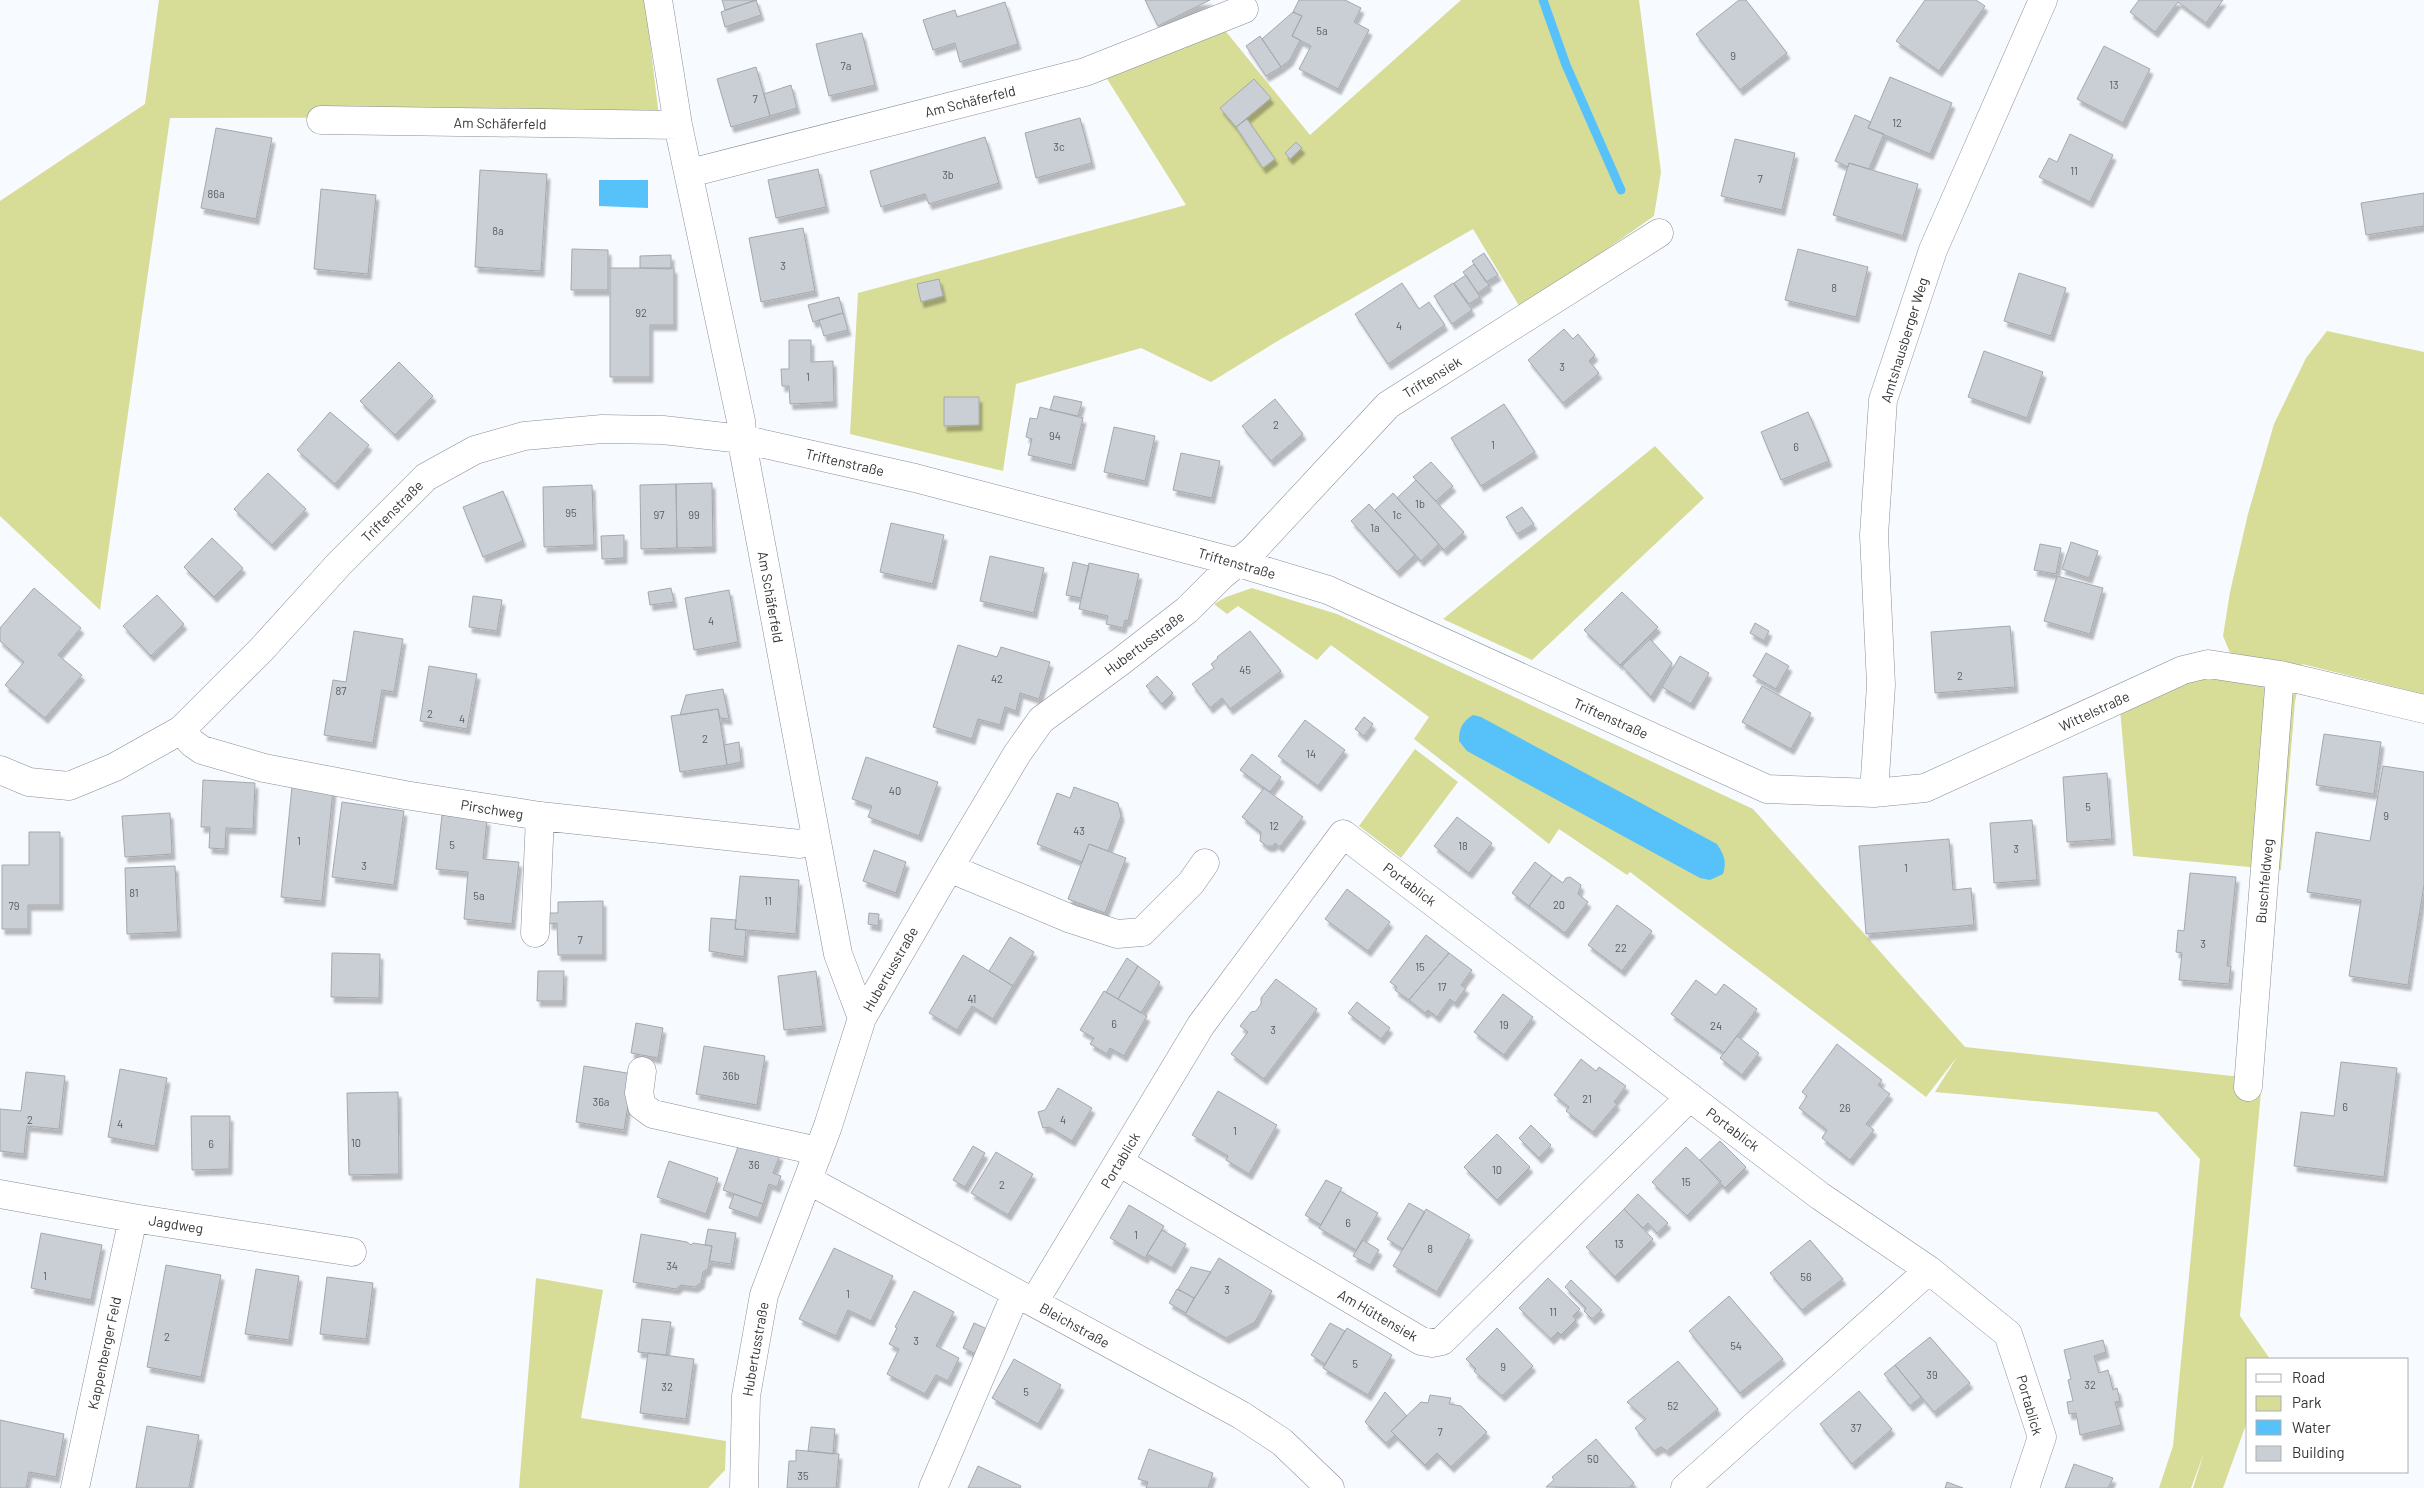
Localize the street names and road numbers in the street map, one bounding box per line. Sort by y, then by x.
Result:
street label: Am Schäferfeld [923,82,1017,120]
street label: Am Schäferfeld [453,114,547,132]
street label: Amtshausberger Weg [1877,275,1931,405]
street label: Triftensiek [1400,352,1464,402]
street label: Triftenstraße [804,445,886,479]
street label: Triftenstraße [358,477,426,545]
street label: Triftenstraße [1196,544,1278,582]
street label: Am Schäferfeld [755,550,787,644]
street label: Hubertusstraße [1101,608,1187,678]
street label: Wittelstraße [2056,687,2132,735]
street label: Triftenstraße [1571,694,1651,742]
street label: Pirschweg [459,796,525,822]
street label: Buschfeldweg [2252,838,2276,924]
street label: Portablick [1380,859,1440,909]
street label: Hubertusstraße [859,923,921,1015]
street label: Portablick [1703,1104,1763,1154]
street label: Portablick [1097,1129,1143,1191]
street label: Jagdweg [147,1211,205,1237]
street label: Am Hüttensiek [1335,1285,1421,1345]
street label: Kappenberger Feld [84,1295,124,1411]
street label: Bleichstraße [1037,1299,1113,1351]
street label: Hubertusstraße [738,1301,772,1397]
street label: Portablick [2013,1373,2047,1437]

